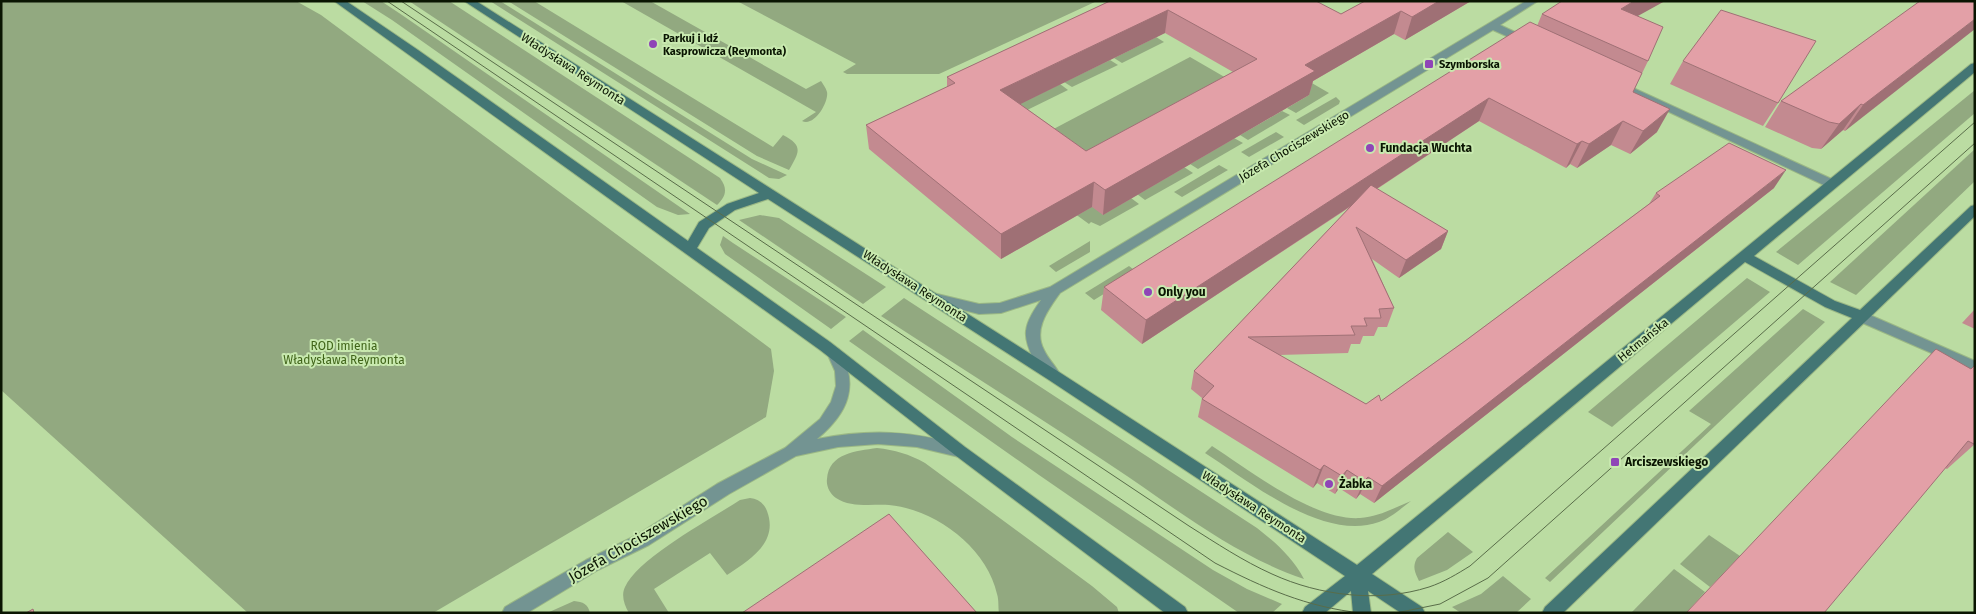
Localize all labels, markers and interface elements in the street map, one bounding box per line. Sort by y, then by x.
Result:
street label: Władysława Reymonta [518,30,628,108]
place label: Parkuj i Idź Kasprowicza (Reymonta) [663,32,786,58]
marker: Parkuj i Idź Kasprowicza (Reymonta) [647,38,659,50]
marker: Szymborska [1423,58,1435,70]
place label: Szymborska [1439,58,1500,71]
street label: Józefa Chociszewskiego [1236,108,1352,184]
place label: Fundacja Wuchta [1380,141,1473,155]
marker: Fundacja Wuchta [1364,142,1376,154]
street label: Władysława Reymonta [860,247,970,325]
place label: Only you [1158,285,1206,299]
marker: Only you [1142,286,1154,298]
street label: Hetmańska [1615,315,1671,365]
park label: ROD imienia Władysława Reymonta [283,339,405,367]
place label: Arciszewskiego [1624,455,1708,469]
marker: Arciszewskiego [1609,456,1621,468]
street label: Władysława Reymonta [1199,468,1309,546]
place label: Żabka [1339,476,1373,491]
marker: Żabka [1323,478,1335,490]
street label: Józefa Chociszewskiego [565,492,711,586]

